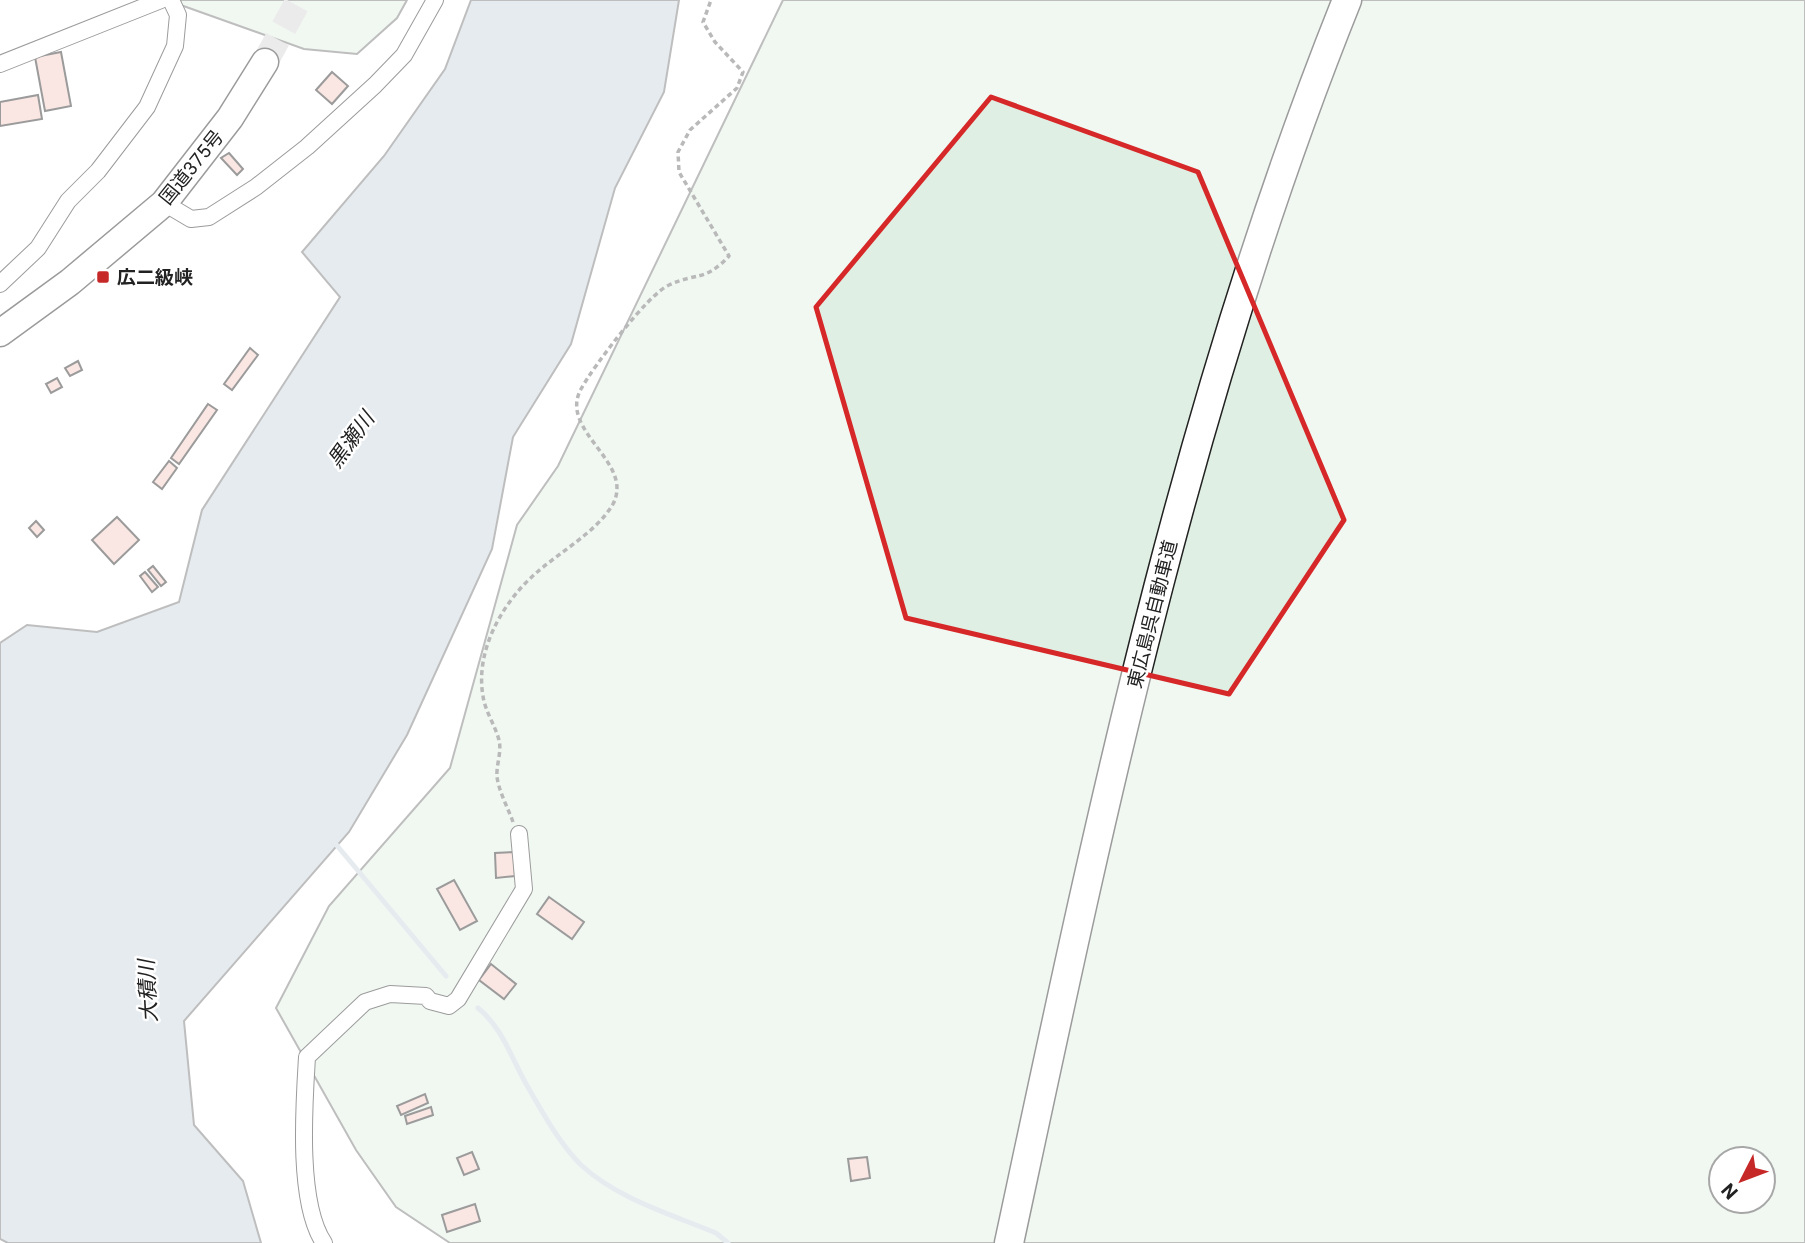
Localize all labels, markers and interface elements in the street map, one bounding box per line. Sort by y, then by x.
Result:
street label: 国道375号 [154,125,228,209]
place label: 広二級峡 [117,266,193,289]
marker: 広二級峡 [95,269,111,285]
water label: 黒瀬川 [323,406,380,473]
street label: 東広島呉自動車道 [1123,538,1182,691]
water label: 大積川 [134,957,162,1023]
north arrow [1707,1145,1777,1215]
text: N [1717,1178,1743,1204]

